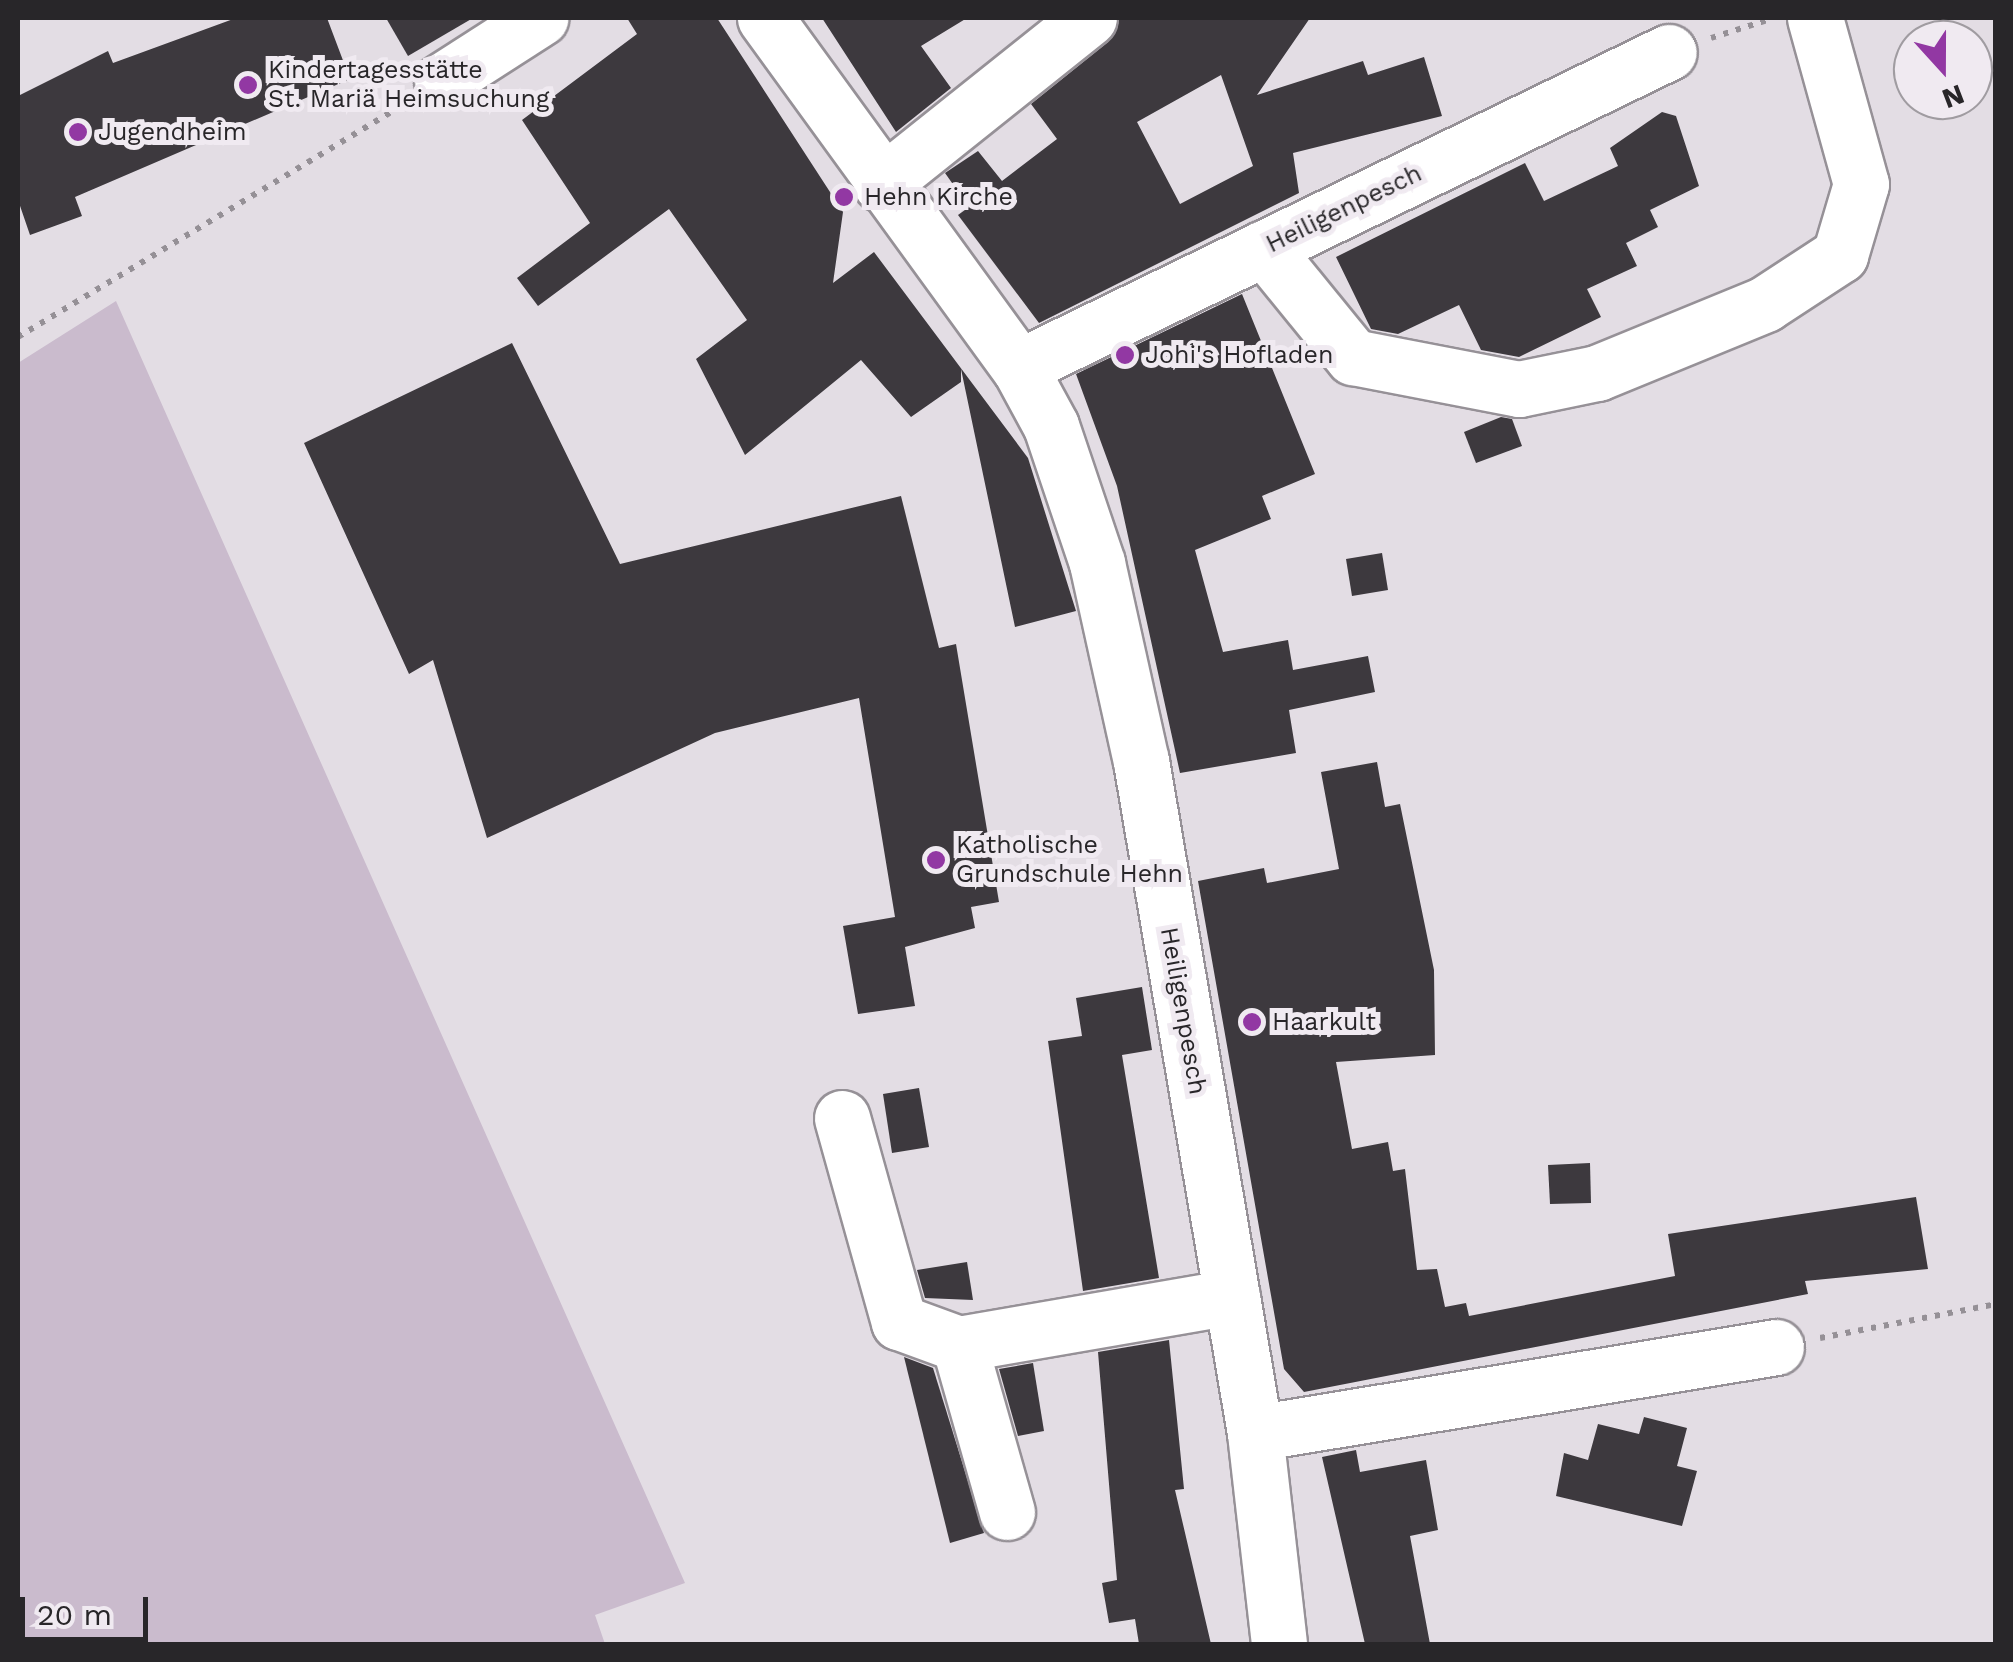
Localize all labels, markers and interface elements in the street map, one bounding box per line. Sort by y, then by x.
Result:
north arrow [1893,20,1993,120]
place label: Kindertagesstätte St. Mariä Heimsuchung [268,56,550,115]
marker: Kindertagesstätte St. Mariä Heimsuchung [237,74,259,96]
text: N [1938,77,1969,116]
place label: Jugendheim [98,117,247,147]
marker: Jugendheim [67,121,89,143]
street label: Heiligenpesch [1261,158,1427,260]
place label: Hehn Kirche [864,182,1013,212]
marker: Hehn Kirche [833,186,855,208]
place label: Johi's Hofladen [1145,340,1333,370]
marker: Johi's Hofladen [1114,344,1136,366]
place label: Katholische Grundschule Hehn [956,831,1183,890]
marker: Katholische Grundschule Hehn [925,849,947,871]
street label: Heiligenpesch [1154,925,1212,1097]
place label: Haarkult [1272,1007,1376,1037]
marker: Haarkult [1241,1011,1263,1033]
scale bar [25,1577,152,1639]
text: 20 m [37,1597,112,1632]

